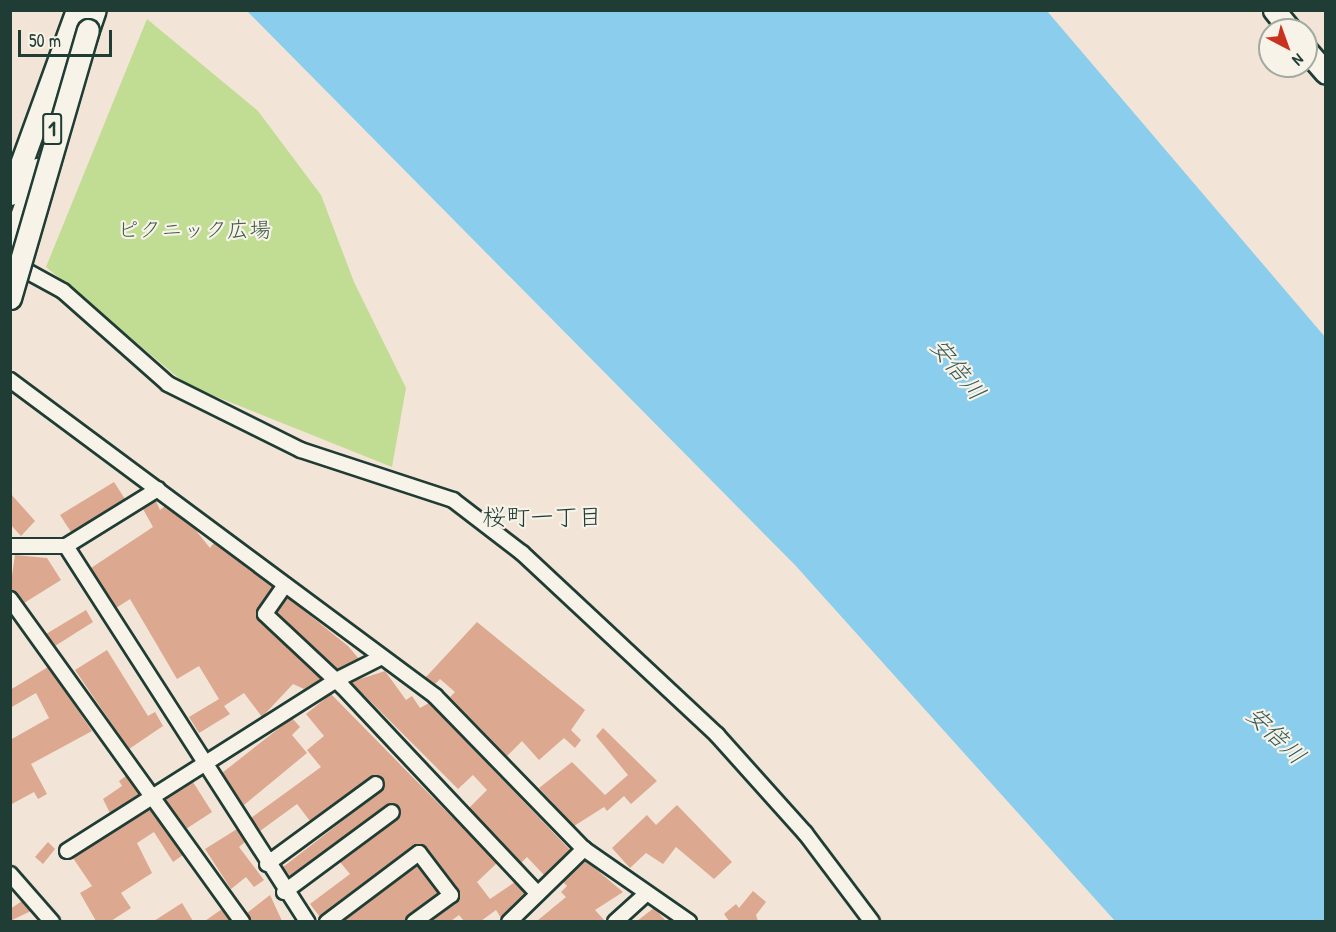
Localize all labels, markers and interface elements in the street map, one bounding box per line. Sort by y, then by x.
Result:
scale bar [21,18,116,56]
north arrow [1258,18,1318,78]
text: 50 m [29,28,61,53]
text: N [1288,49,1309,71]
road number: 1 [42,111,62,147]
park label: ピクニック広場 [117,217,271,243]
water label: 安倍川 [924,332,992,406]
district label: 桜町一丁目 [482,503,602,531]
water label: 安倍川 [1240,700,1312,770]

